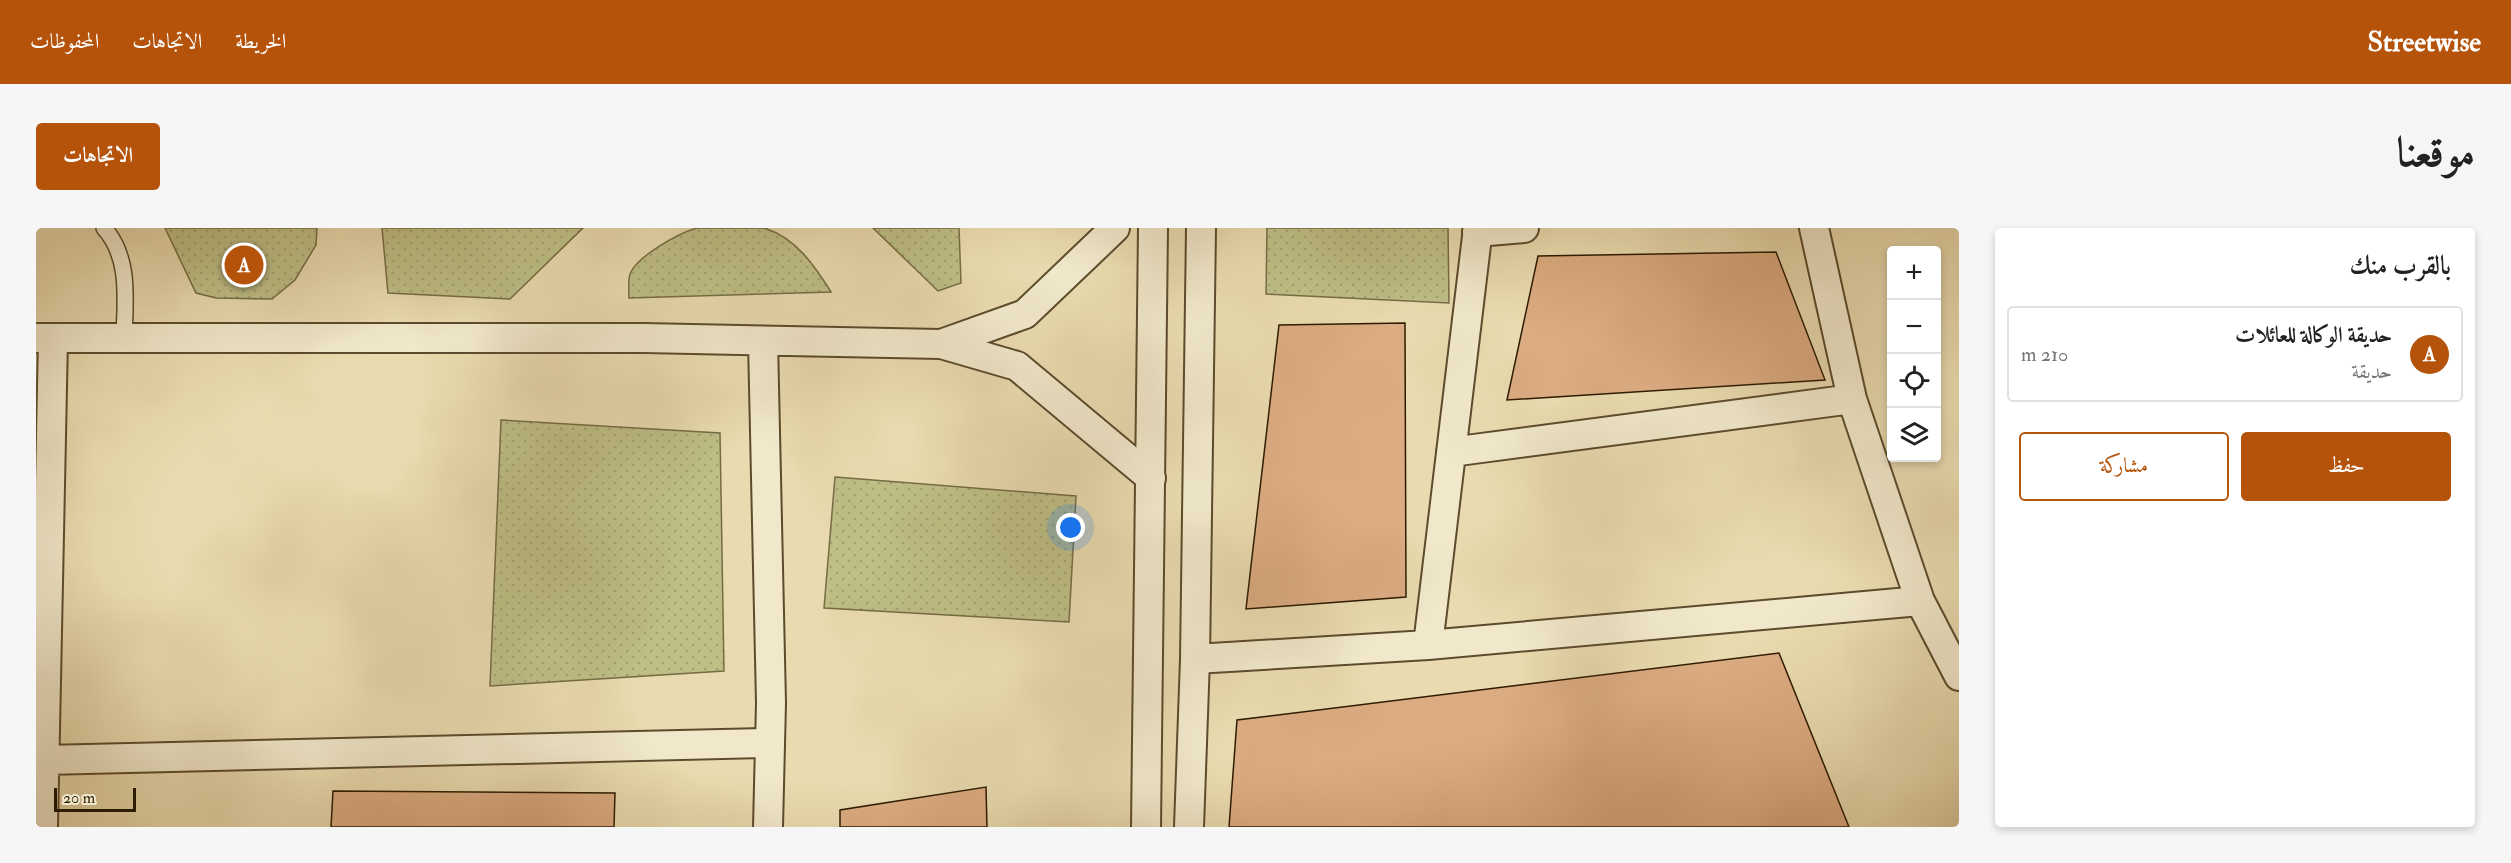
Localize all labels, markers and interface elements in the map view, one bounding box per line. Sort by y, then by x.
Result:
text: Streetwise [2368,25,2481,60]
text: المحفوظات [30,28,99,55]
text: الاتجاهات [132,28,202,55]
text: الخريطة [235,28,286,55]
button: الاتجاهات [36,123,160,190]
text: موقعنا [2397,127,2475,179]
pin: A [224,243,264,288]
map controls [1887,246,1941,462]
button: + [1887,246,1941,300]
text: بالقرب منك [2349,250,2451,282]
button: − [1887,300,1941,354]
text: حديقة الوكالة للعائلات [2235,321,2392,349]
text: 210 m [2021,342,2068,367]
text: A [2423,342,2436,367]
button: locate [1887,354,1941,408]
text: حديقة [2352,359,2392,384]
button: layers [1887,408,1941,462]
button: مشاركة [2019,432,2229,501]
button: حفظ [2241,432,2451,501]
your location [1056,513,1085,542]
scale bar [54,785,136,812]
text: 20 m [63,788,95,808]

